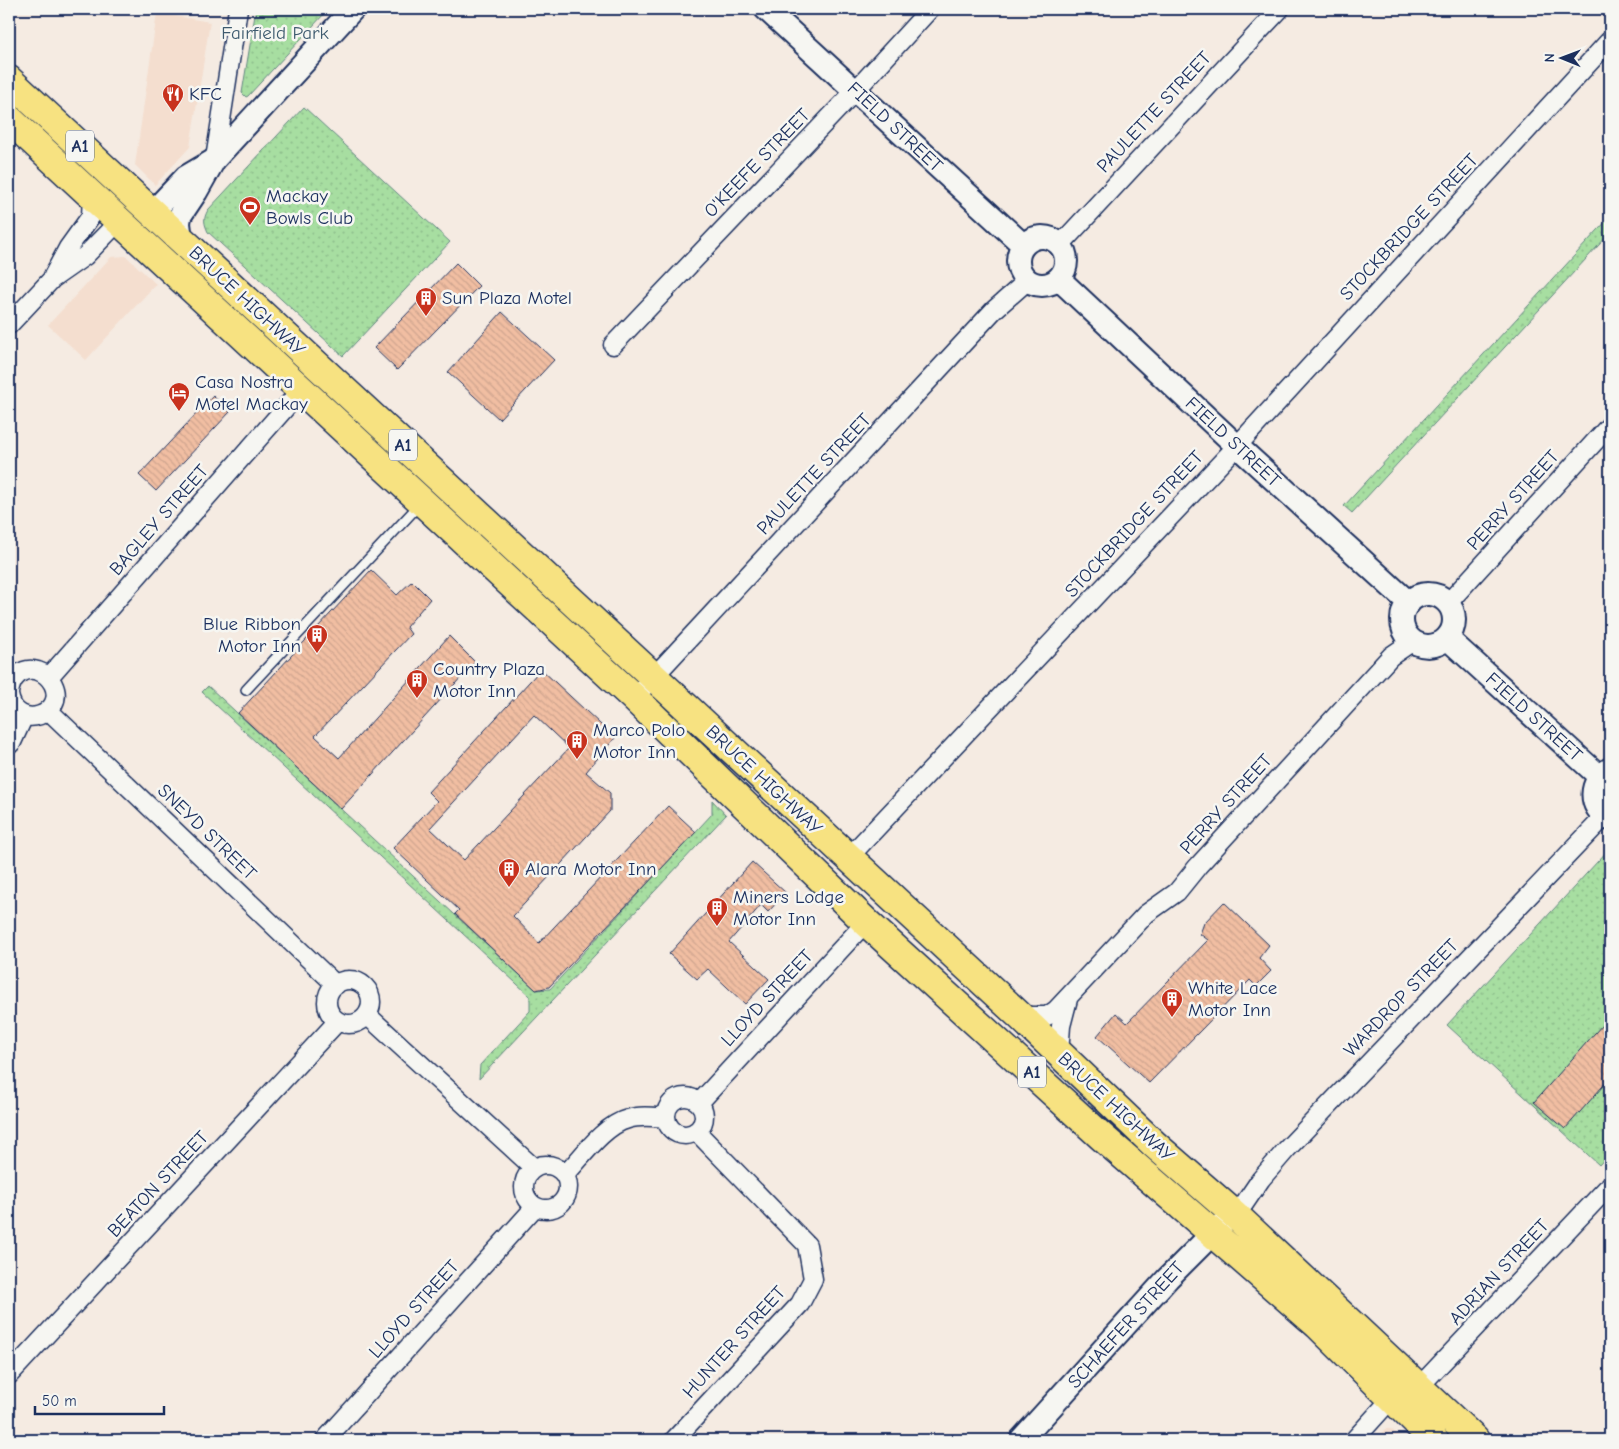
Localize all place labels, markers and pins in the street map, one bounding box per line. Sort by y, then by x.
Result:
restaurant icon: KFC [161,82,185,113]
place label: KFC [189,83,222,105]
place label: Mackay Bowls Club [266,185,353,229]
sports icon: Mackay Bowls Club [238,195,262,226]
building icon: Sun Plaza Motel [414,286,438,317]
place label: Sun Plaza Motel [442,287,572,309]
place label: Casa Nostra Motel Mackay [195,371,308,415]
hotel icon: Casa Nostra Motel Mackay [167,381,191,412]
place label: Blue Ribbon Motor Inn [203,613,301,657]
building icon: Blue Ribbon Motor Inn [305,623,329,654]
place label: Country Plaza Motor Inn [433,658,545,702]
building icon: Country Plaza Motor Inn [405,668,429,699]
place label: Marco Polo Motor Inn [593,719,685,763]
building icon: Marco Polo Motor Inn [565,729,589,760]
building icon: Alara Motor Inn [497,857,521,888]
place label: Alara Motor Inn [525,858,656,880]
place label: Miners Lodge Motor Inn [733,886,844,930]
building icon: Miners Lodge Motor Inn [705,896,729,927]
place label: White Lace Motor Inn [1188,977,1277,1021]
building icon: White Lace Motor Inn [1160,987,1184,1018]

